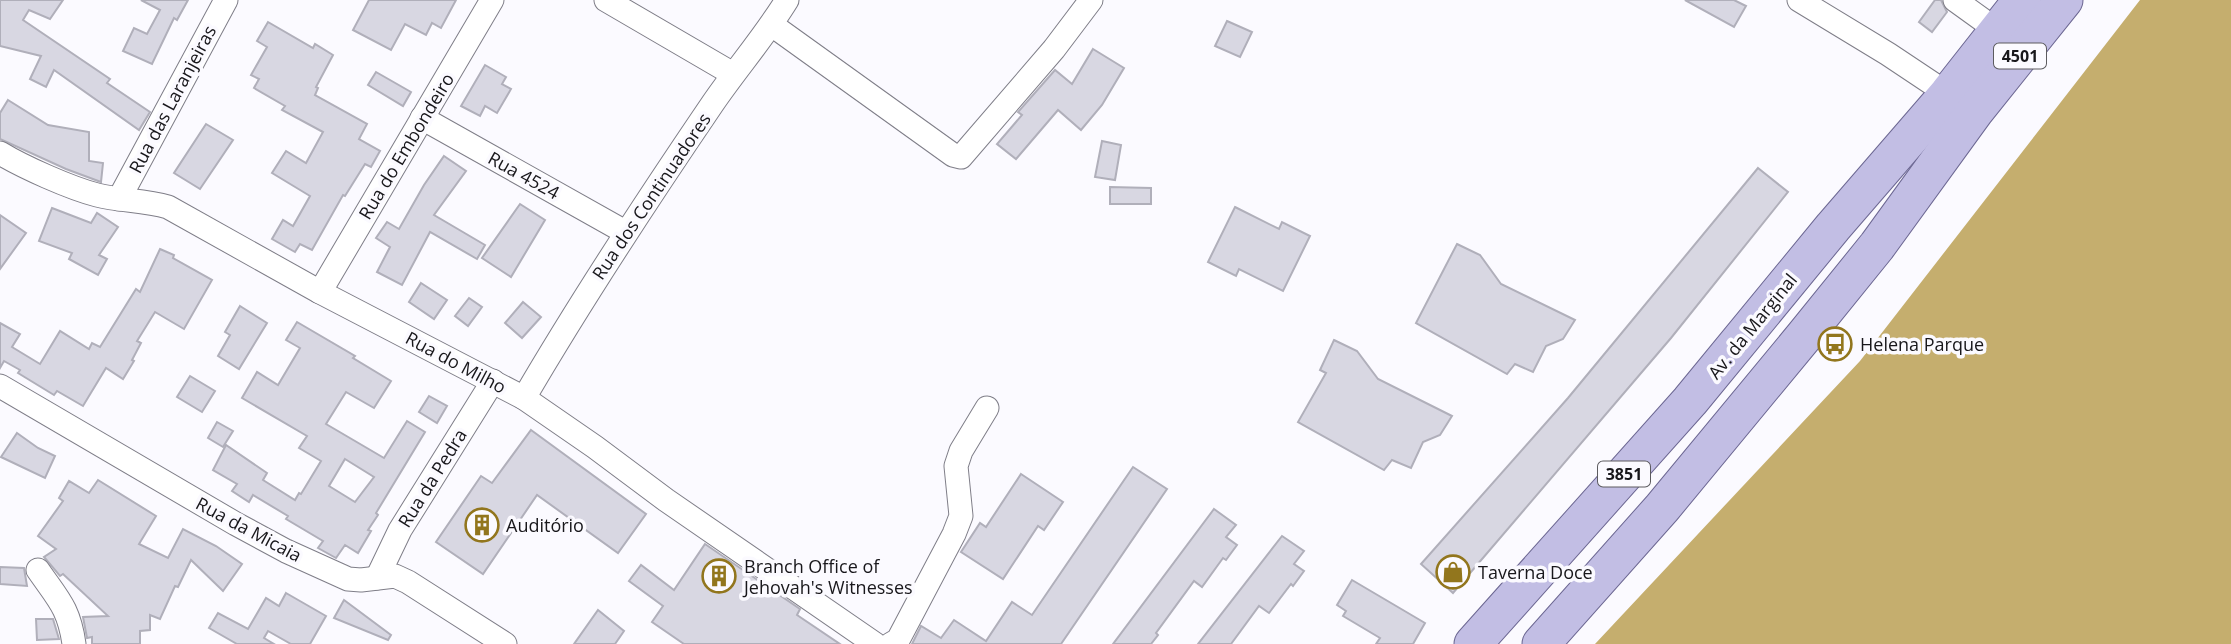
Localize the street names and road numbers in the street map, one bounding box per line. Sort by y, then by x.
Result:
street label: Rua das Laranjeiras [123,21,221,177]
road number: 4501 [1994,44,2046,68]
street label: Rua do Embondeiro [353,68,459,224]
street label: Rua dos Continuadores [586,108,716,284]
street label: Rua 4524 [484,146,564,204]
street label: Av. da Marginal [1702,268,1802,384]
street label: Rua do Milho [402,325,510,399]
street label: Rua da Pedra [392,424,472,532]
road number: 3851 [1598,461,1650,486]
street label: Rua da Micaia [192,491,306,567]

